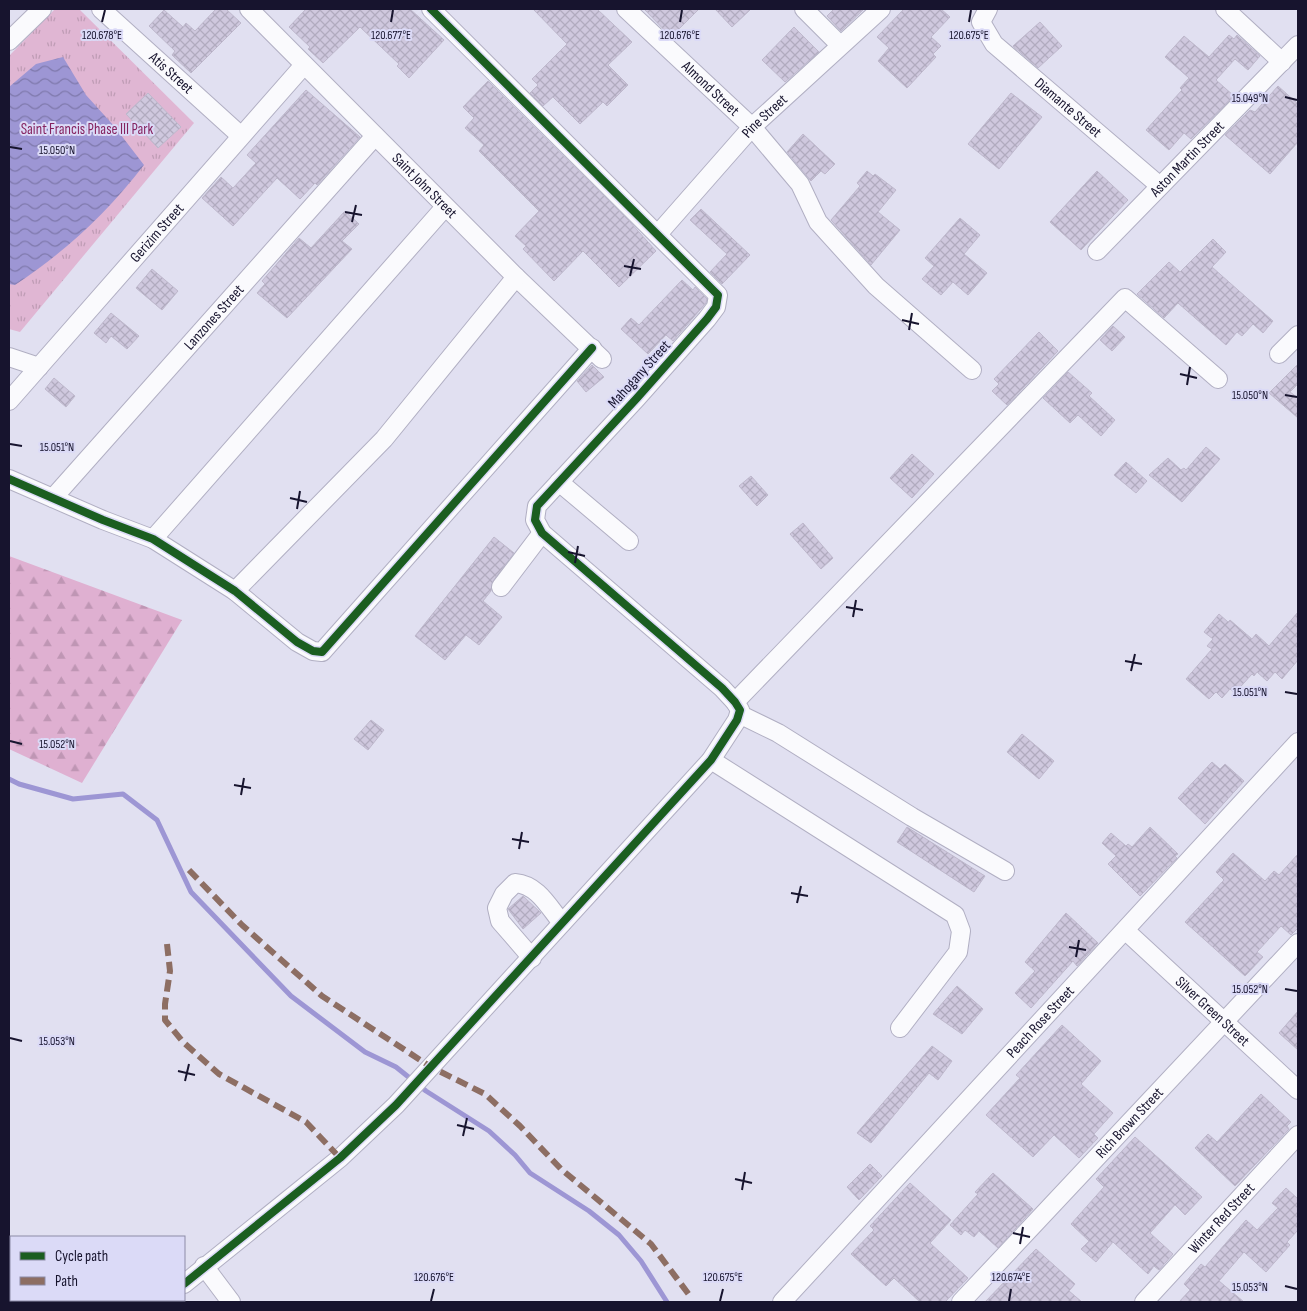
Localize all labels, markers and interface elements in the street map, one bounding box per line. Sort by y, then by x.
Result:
text: 120.678°E [82,28,122,43]
text: 120.677°E [371,28,411,43]
text: 120.676°E [660,28,700,43]
text: 120.675°E [949,28,989,43]
street label: Atis Street [144,48,197,98]
street label: Almond Street [677,56,743,121]
street label: Diamante Street [1030,74,1106,142]
street label: Pine Street [738,90,792,142]
text: 15.049°N [1232,91,1268,106]
street label: Aston Martin Street [1146,117,1229,202]
park label: Saint Francis Phase III Park [21,120,154,139]
text: 15.050°N [39,143,75,158]
street label: Saint John Street [388,149,461,223]
street label: Gerizim Street [126,199,189,267]
street label: Lanzones Street [180,281,249,354]
street label: Mahogany Street [604,336,675,412]
text: 15.050°N [1232,388,1268,403]
text: 15.051°N [40,440,74,455]
text: 15.051°N [1233,685,1267,700]
text: 15.052°N [39,737,75,752]
street label: Silver Green Street [1171,972,1254,1051]
street label: Peach Rose Street [1003,982,1079,1062]
text: 15.052°N [1232,982,1268,997]
text: 15.053°N [39,1034,75,1049]
street label: Rich Brown Street [1092,1083,1168,1162]
street label: Winter Red Street [1184,1179,1259,1258]
legend [10,1236,185,1301]
text: Cycle path [55,1247,108,1266]
text: 120.676°E [414,1270,454,1285]
text: 120.675°E [703,1270,743,1285]
text: 120.674°E [992,1270,1030,1285]
text: Path [55,1272,78,1291]
text: 15.053°N [1232,1280,1268,1295]

